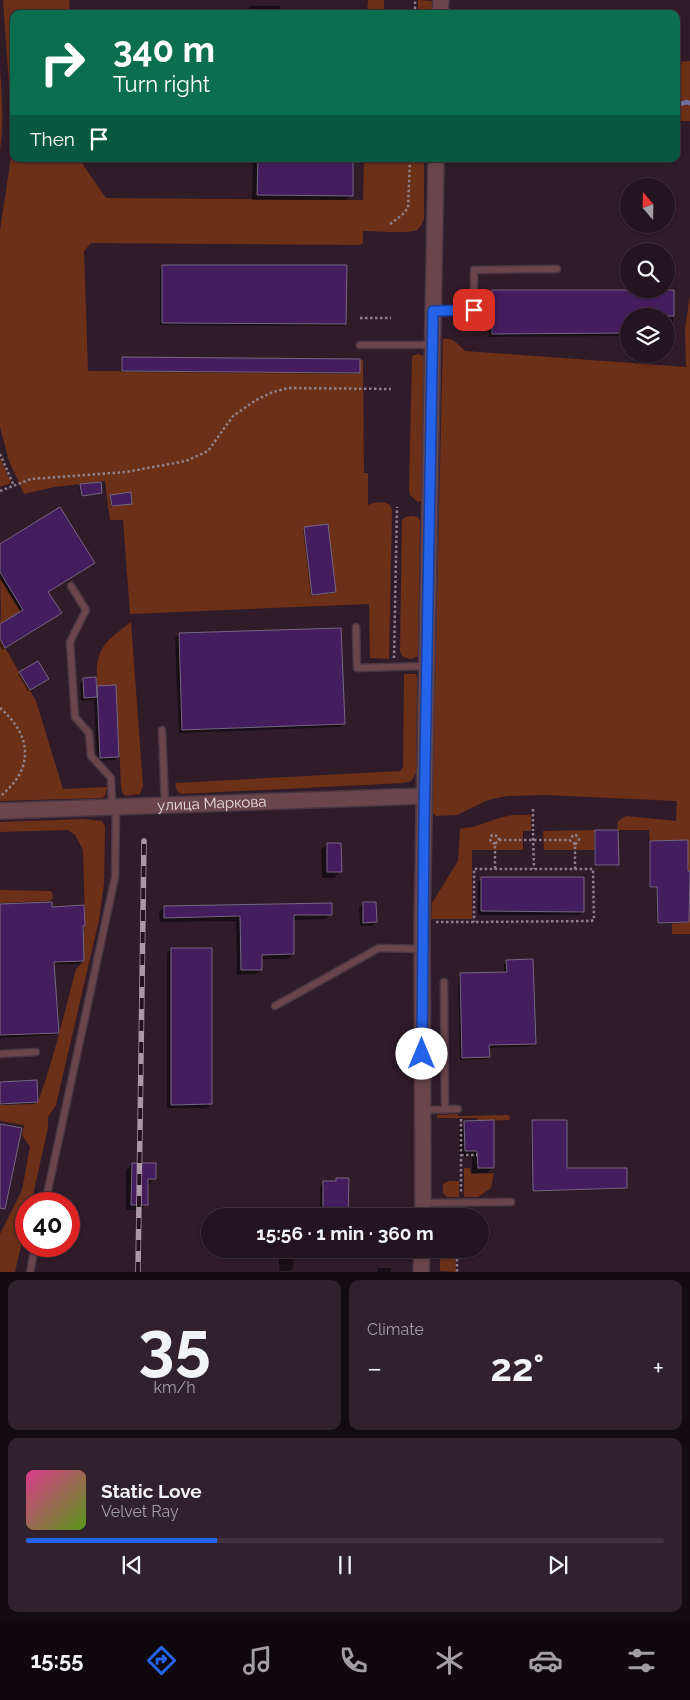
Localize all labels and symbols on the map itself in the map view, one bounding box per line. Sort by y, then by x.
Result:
north arrow [620,178,675,232]
pin [453,289,495,331]
street label: улица Маркова [157,793,267,814]
position arrow [395,1027,447,1079]
speed limit sign: 40 [15,1192,80,1257]

